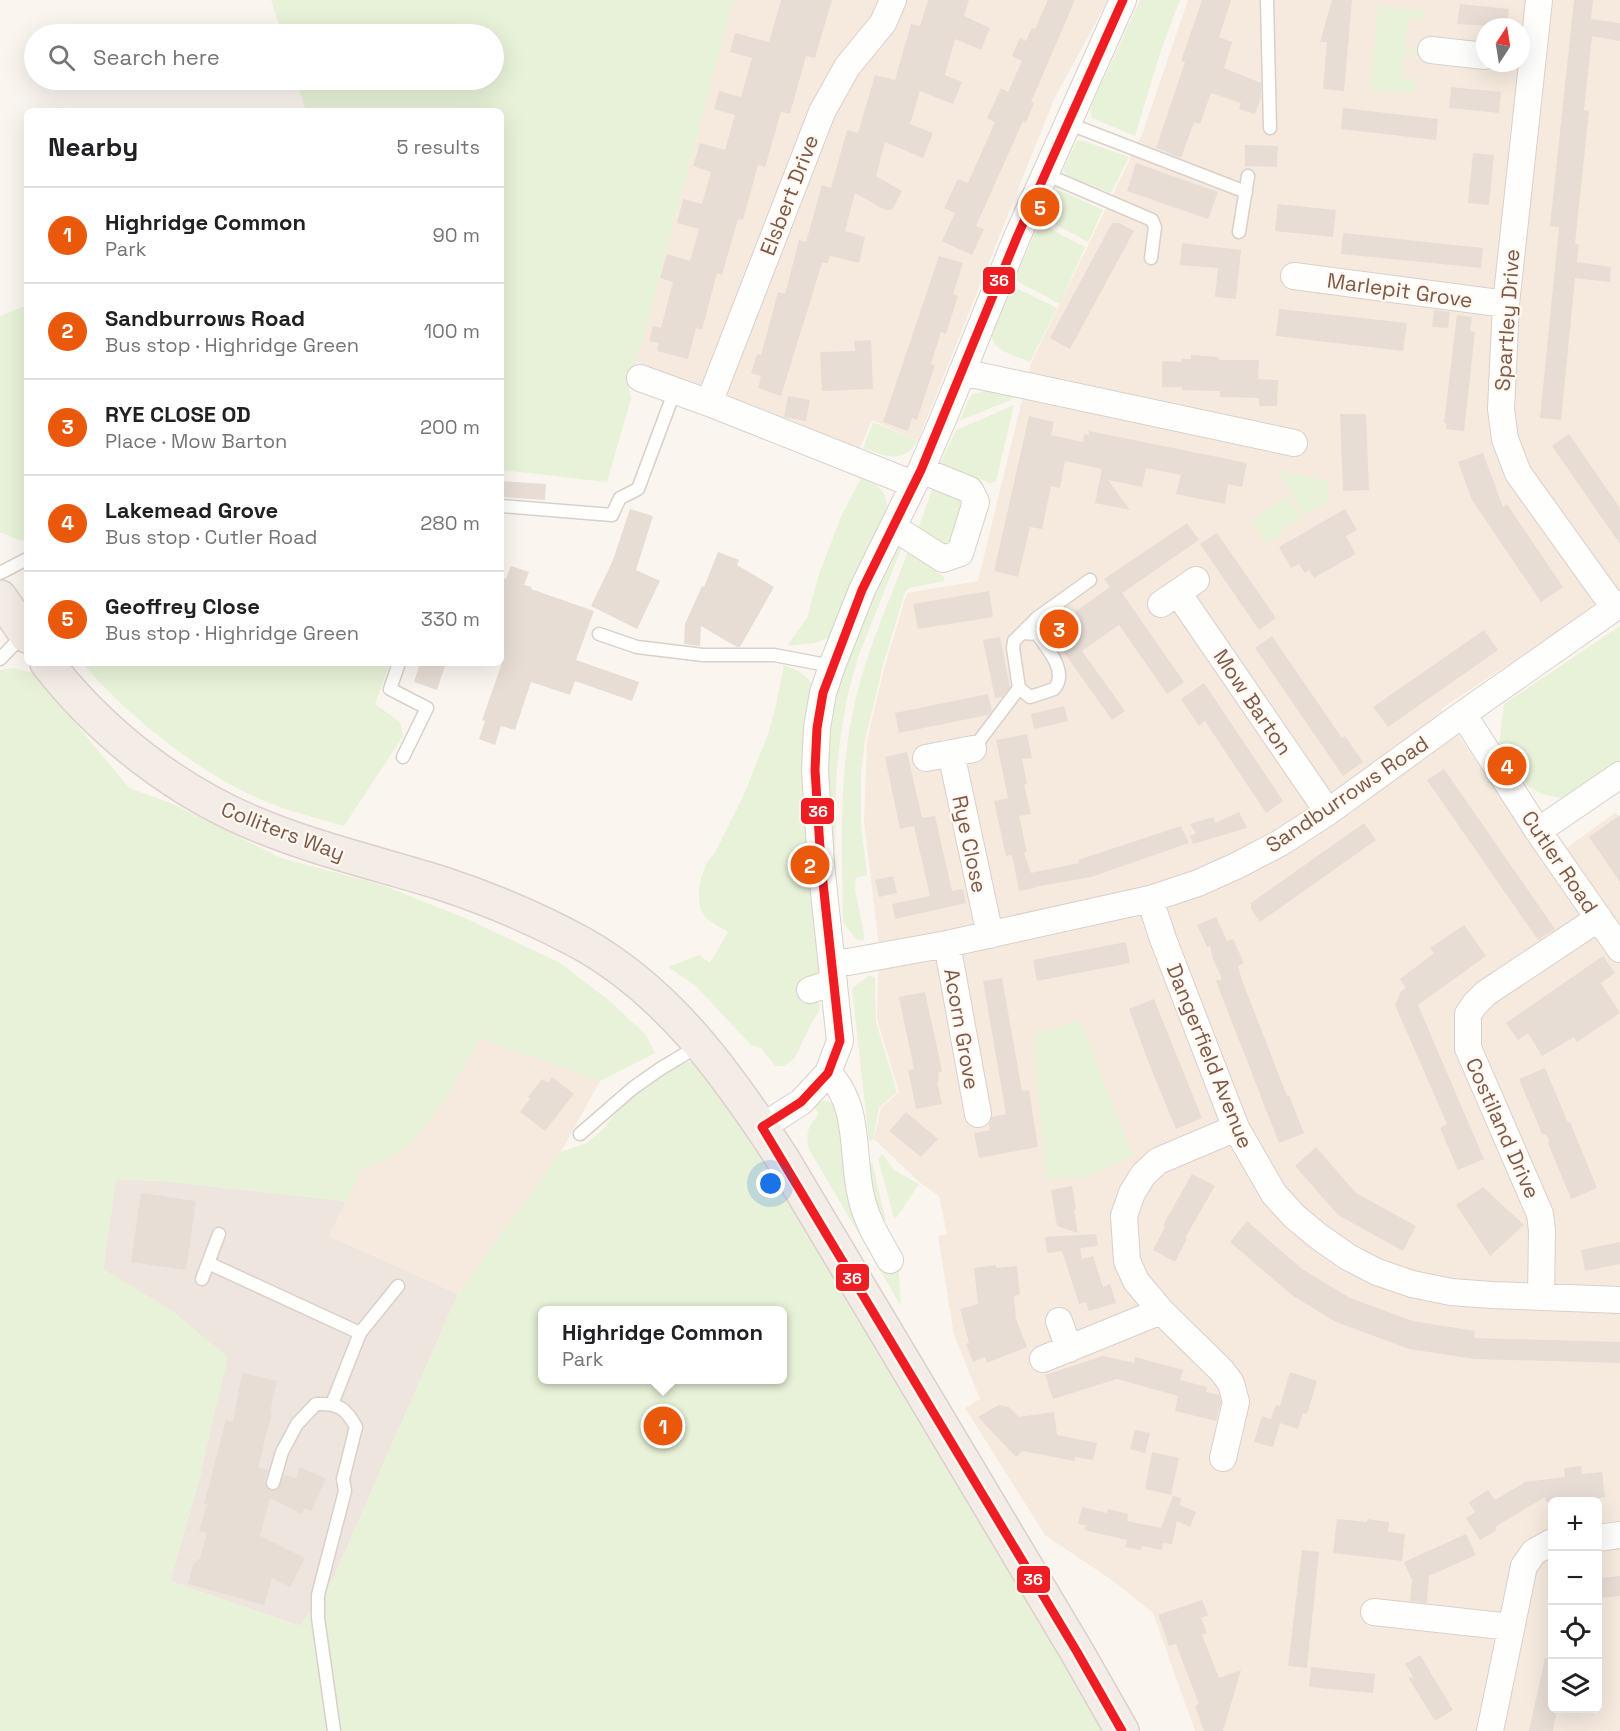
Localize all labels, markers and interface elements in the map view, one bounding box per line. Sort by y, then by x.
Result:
north arrow [1476,18,1530,72]
search box [24,24,504,90]
icon: search [45,41,78,74]
text: Search here [93,43,220,71]
text: Nearby [48,130,138,164]
street label: Elsbert Drive [754,131,824,259]
text: 5 results [396,134,480,160]
pin: 5 [1020,184,1060,230]
text: Highridge Common [105,208,306,236]
text: 1 [63,222,72,248]
text: 90 m [433,222,480,248]
text: Park [105,236,147,262]
street label: Spartley Drive [1489,248,1525,392]
line badge: 36 [982,266,1016,295]
street label: Marlepit Grove [1325,266,1475,314]
text: 36 [989,270,1009,291]
text: Sandburrows Road [105,304,305,332]
text: 2 [62,318,73,344]
text: 100 m [424,318,480,344]
text: Bus stop · Highridge Green [105,332,359,358]
text: RYE CLOSE OD [105,400,251,428]
text: 3 [61,414,74,440]
text: 200 m [420,414,480,440]
text: Place · Mow Barton [105,428,287,454]
text: Lakemead Grove [105,496,278,524]
text: 4 [61,510,74,536]
text: 280 m [420,510,480,536]
text: Bus stop · Cutler Road [105,524,317,550]
text: Geoffrey Close [105,592,260,620]
text: 5 [62,606,74,632]
text: 330 m [421,606,480,632]
pin: 3 [1040,606,1078,652]
text: Bus stop · Highridge Green [105,620,359,646]
street label: Mow Barton [1208,644,1298,760]
street label: Sandburrows Road [1260,729,1434,859]
pin: 4 [1488,744,1526,789]
street label: Rye Close [946,793,994,895]
street label: Colliters Way [217,795,349,867]
line badge: 36 [800,797,835,825]
text: 36 [808,801,828,822]
street label: Cutler Road [1516,805,1604,919]
pin: 2 [790,842,830,888]
street label: Dangerfield Avenue [1161,960,1259,1152]
street label: Acorn Grove [938,966,986,1092]
street label: Costiland Drive [1460,1053,1546,1203]
your location [756,1169,785,1198]
line badge: 36 [835,1263,870,1292]
text: 36 [842,1268,862,1289]
popup [538,1306,787,1384]
text: Highridge Common [562,1318,763,1346]
text: Park [562,1346,604,1372]
pin: 1 [644,1404,682,1448]
map controls [1548,1497,1602,1713]
button: + [1548,1497,1602,1551]
button: − [1548,1551,1602,1605]
line badge: 36 [1016,1565,1051,1594]
text: 36 [1023,1569,1043,1590]
button: locate [1548,1605,1602,1659]
button: layers [1548,1659,1602,1713]

